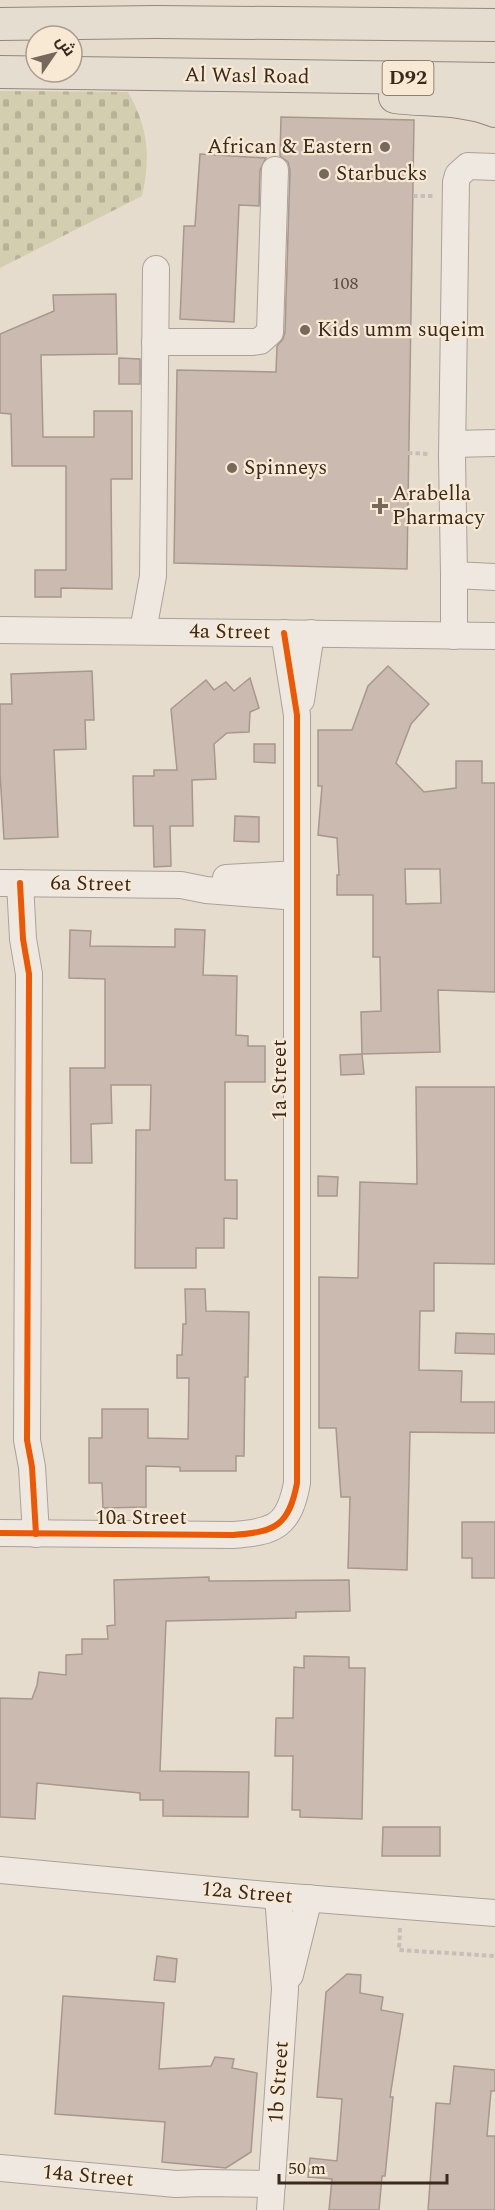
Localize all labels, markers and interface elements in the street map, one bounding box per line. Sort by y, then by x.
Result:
north arrow [24,24,84,84]
text: ش [50,31,81,61]
street label: Al Wasl Road [184,59,310,93]
road number: D92 [382,61,434,95]
place label: African & Eastern [207,131,373,163]
marker: African & Eastern [378,140,392,154]
place label: Starbucks [336,158,427,190]
marker: Starbucks [317,167,331,181]
house number: 108 [332,270,359,297]
place label: Kids umm suqeim [317,314,485,346]
marker: Kids umm suqeim [298,323,312,337]
place label: Spinneys [244,452,327,484]
marker: Spinneys [225,461,239,475]
place label: Arabella Pharmacy [392,478,485,534]
marker: Arabella Pharmacy [373,499,387,513]
street label: 4a Street [189,615,271,649]
street label: 6a Street [50,867,132,901]
street label: 1a Street [264,1039,296,1121]
street label: 10a Street [95,1502,187,1534]
street label: 12a Street [200,1873,294,1913]
street label: 1b Street [260,2040,298,2124]
scale bar [279,2147,447,2185]
text: 50 m [288,2155,326,2182]
street label: 14a Street [41,2156,135,2196]

